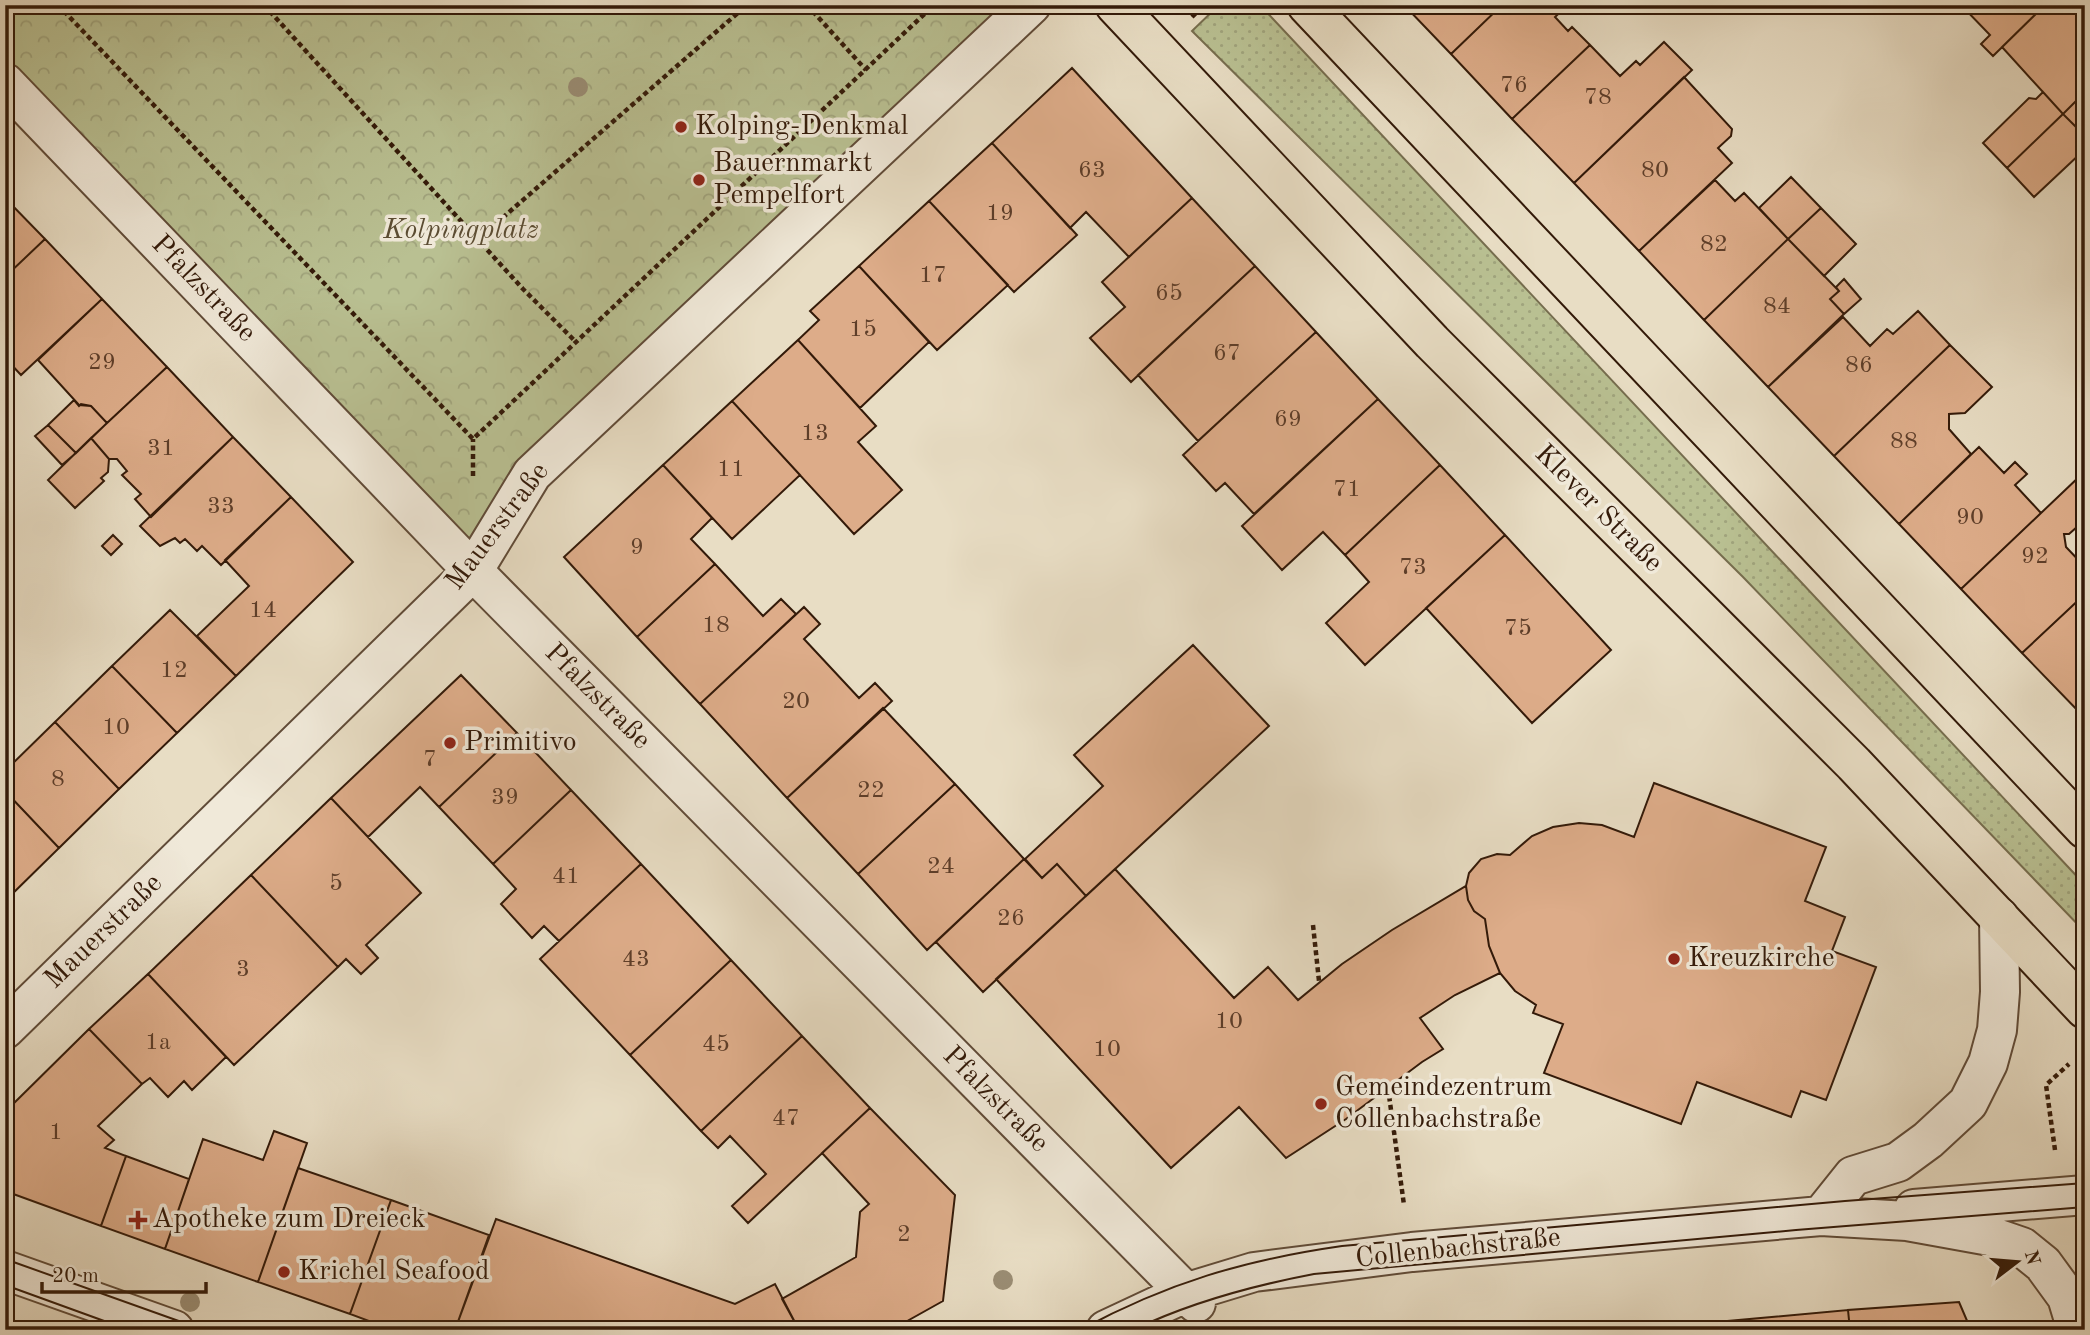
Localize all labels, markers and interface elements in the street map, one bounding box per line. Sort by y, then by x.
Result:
house number: 76 [1500,74,1528,98]
house number: 78 [1584,86,1612,110]
place label: Kolping-Denkmal [695,113,908,141]
marker: Kolping-Denkmal [673,119,689,135]
place label: Bauernmarkt Pempelfort [713,150,873,210]
house number: 63 [1078,159,1106,183]
house number: 80 [1641,159,1669,183]
marker: Bauernmarkt Pempelfort [691,172,707,188]
house number: 19 [986,202,1014,226]
park label: Kolpingplatz [382,217,539,245]
street label: Pfalzstraße [145,230,261,348]
house number: 82 [1700,233,1728,257]
house number: 17 [919,264,947,288]
house number: 65 [1155,282,1183,306]
house number: 84 [1763,295,1791,319]
house number: 15 [849,318,877,342]
house number: 67 [1213,342,1241,366]
house number: 29 [88,351,116,375]
house number: 86 [1845,354,1873,378]
house number: 69 [1274,408,1302,432]
house number: 13 [801,422,829,446]
house number: 88 [1890,430,1918,454]
house number: 31 [147,437,175,461]
street label: Klever Straße [1529,440,1667,578]
street label: Mauerstraße [441,458,555,596]
house number: 11 [717,458,745,482]
house number: 71 [1333,478,1361,502]
house number: 33 [207,495,235,519]
house number: 90 [1956,506,1984,530]
house number: 9 [630,536,644,560]
house number: 92 [2021,545,2049,569]
house number: 73 [1399,556,1427,580]
house number: 14 [249,599,277,623]
house number: 18 [702,614,730,638]
house number: 75 [1504,617,1532,641]
street label: Pfalzstraße [539,639,655,755]
house number: 12 [160,659,188,683]
house number: 20 [782,690,810,714]
house number: 10 [102,716,130,740]
place label: Primitivo [464,729,577,757]
marker: Primitivo [442,735,458,751]
house number: 7 [423,748,437,772]
house number: 8 [51,768,65,792]
house number: 22 [857,779,885,803]
house number: 39 [491,786,519,810]
house number: 24 [927,855,955,879]
house number: 41 [552,865,580,889]
street label: Mauerstraße [40,869,168,995]
house number: 5 [329,872,343,896]
house number: 26 [997,907,1025,931]
place label: Kreuzkirche [1688,945,1835,973]
house number: 43 [622,948,650,972]
marker: Kreuzkirche [1666,951,1682,967]
house number: 3 [236,958,250,982]
house number: 10 [1215,1010,1243,1034]
house number: 1a [145,1031,171,1055]
house number: 45 [702,1033,730,1057]
house number: 10 [1093,1038,1121,1062]
street label: Pfalzstraße [937,1042,1053,1158]
place label: Gemeindezentrum Collenbachstraße [1335,1074,1552,1134]
marker: Gemeindezentrum Collenbachstraße [1313,1096,1329,1112]
house number: 47 [772,1107,800,1131]
house number: 1 [49,1121,63,1145]
place label: Apotheke zum Dreieck [152,1206,426,1234]
marker: Apotheke zum Dreieck [130,1212,146,1228]
house number: 2 [897,1223,911,1247]
street label: Collenbachstraße [1354,1224,1562,1274]
north arrow [1982,1226,2052,1296]
text: N [2020,1248,2042,1268]
scale bar [42,1251,206,1295]
place label: Krichel Seafood [298,1258,490,1286]
marker: Krichel Seafood [276,1264,292,1280]
text: 20 m [52,1266,99,1287]

